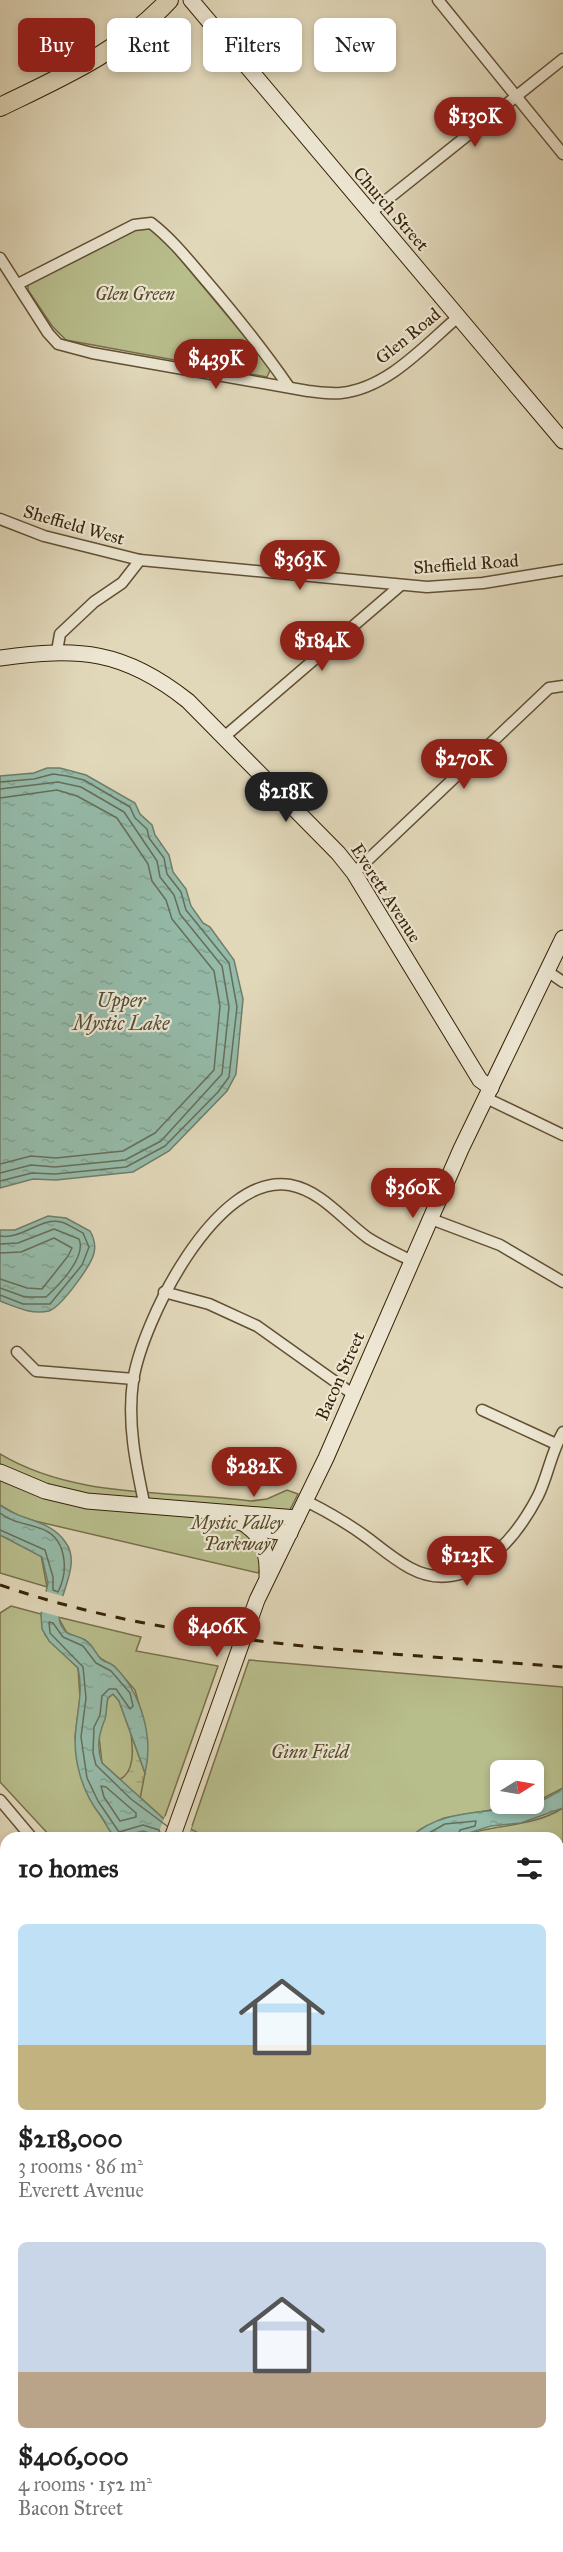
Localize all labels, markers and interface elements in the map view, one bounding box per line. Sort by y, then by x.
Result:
chip: Buy [18,18,95,72]
chip: Rent [107,18,191,72]
chip: Filters [203,18,302,72]
chip: New [314,18,396,72]
pin: $130K [433,97,517,148]
text: $130K [448,104,502,128]
street label: Church Street [348,162,434,256]
park label: Glen Green [95,283,176,305]
street label: Glen Road [371,303,445,369]
pin: $439K [174,339,258,390]
text: $439K [188,346,244,370]
street label: Sheffield West [21,500,128,550]
pin: $363K [258,540,342,591]
text: $363K [274,547,326,571]
street label: Sheffield Road [413,549,519,579]
pin: $184K [280,621,364,672]
text: $184K [294,628,350,652]
pin: $270K [422,739,506,790]
text: $270K [435,746,493,770]
pin: $218K [244,772,328,823]
text: $218K [259,779,313,803]
street label: Everett Avenue [346,840,426,946]
water label: Upper Mystic Lake [71,988,170,1035]
pin: $360K [371,1168,455,1219]
text: $360K [385,1175,441,1199]
street label: Bacon Street [311,1328,370,1424]
pin: $282K [212,1447,296,1498]
text: $282K [226,1454,282,1478]
park label: Mystic Valley Parkway [189,1512,284,1555]
pin: $123K [425,1536,509,1587]
text: $123K [441,1543,493,1567]
pin: $406K [175,1607,259,1658]
text: $406K [187,1614,247,1638]
park label: Ginn Field [271,1741,350,1763]
north arrow [490,1760,544,1814]
map controls [490,1760,544,1814]
text: 10 homes [18,1852,119,1884]
icon: filters [513,1852,546,1885]
icon: home [228,1963,336,2071]
text: $218,000 [18,2122,123,2154]
text: 3 rooms · 86 m² [18,2154,143,2178]
text: Everett Avenue [18,2178,144,2202]
icon: home [228,2281,336,2389]
text: $406,000 [18,2440,129,2472]
text: 4 rooms · 152 m² [18,2472,152,2496]
text: Bacon Street [18,2496,123,2520]

